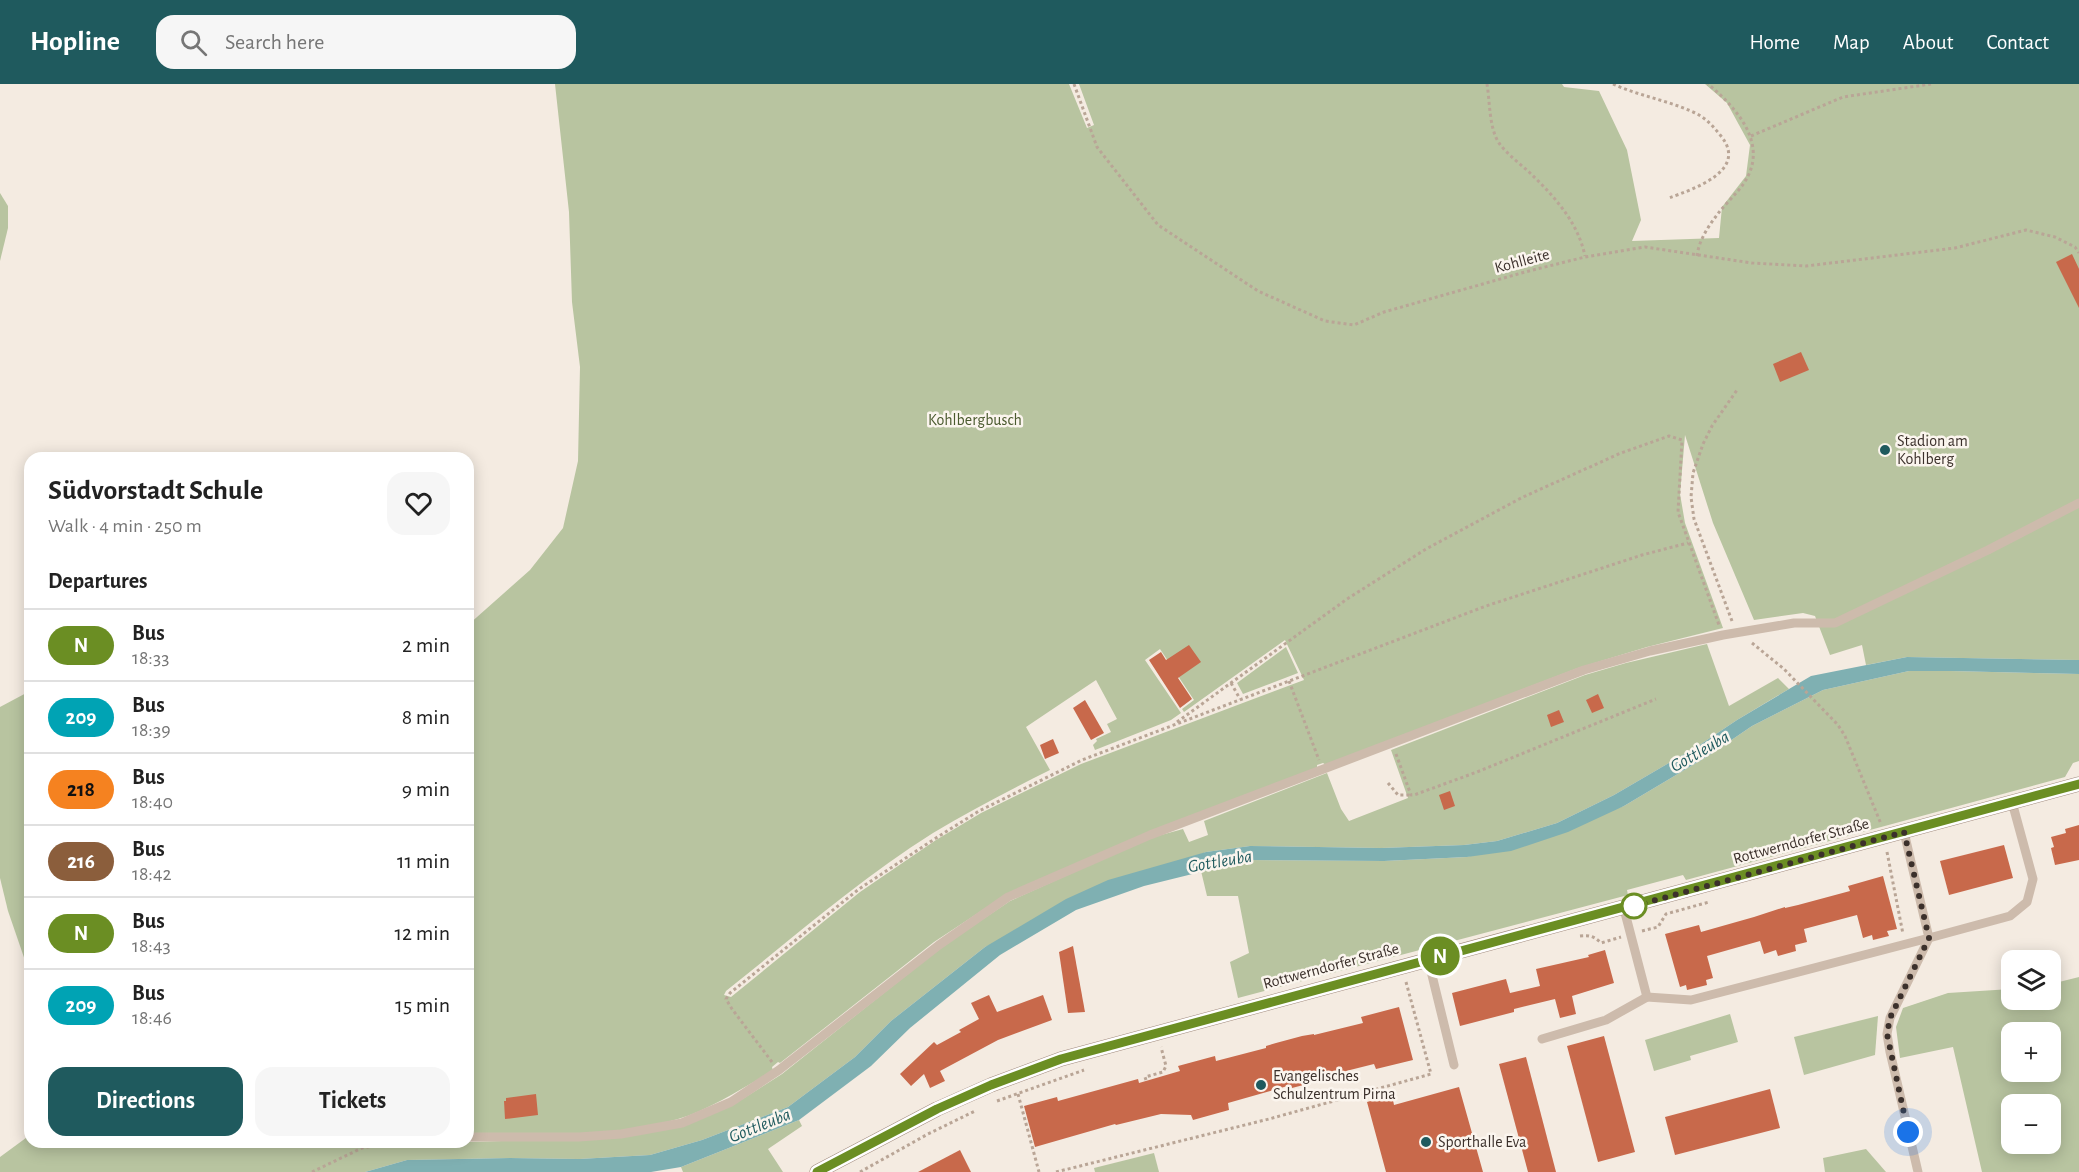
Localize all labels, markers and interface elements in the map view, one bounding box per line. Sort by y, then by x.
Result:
search box [156,15,576,69]
icon: search [177,26,210,59]
text: Hopline [30,28,120,56]
text: Search here [225,31,324,53]
text: Home [1749,32,1800,53]
text: Map [1833,32,1870,53]
text: About [1903,32,1953,53]
text: Contact [1986,32,2049,53]
street label: Kohlleite [1493,246,1551,276]
park label: Kohlbergbusch [928,412,1022,428]
place label: Stadion am Kohlberg [1897,433,1968,467]
marker: Stadion am Kohlberg [1878,443,1892,457]
button: heart [387,472,450,535]
text: Südvorstadt Schule [48,477,263,505]
text: Walk · 4 min · 250 m [48,516,202,536]
text: Departures [48,570,148,592]
text: Bus [132,622,165,644]
text: 2 min [402,634,450,656]
text: N [74,635,88,656]
text: 18:33 [132,648,169,668]
text: Bus [132,694,165,716]
text: 8 min [402,706,450,728]
text: 209 [66,707,96,728]
text: 18:39 [132,720,171,740]
water label: Gottleuba [1667,728,1733,776]
text: Bus [132,766,165,788]
text: 9 min [402,778,450,800]
text: 218 [67,779,95,800]
text: 18:40 [132,792,173,812]
street label: Rottwerndorfer Straße [1731,815,1871,867]
text: Bus [132,838,165,860]
water label: Gottleuba [1186,847,1254,876]
text: 11 min [397,850,450,872]
text: 216 [67,851,95,872]
text: 18:42 [132,864,172,884]
unlabelled marker [1621,893,1647,919]
text: Bus [132,910,165,932]
text: 12 min [395,922,450,944]
text: N [74,923,88,944]
text: 18:43 [132,936,171,956]
line badge: N [1420,936,1460,976]
street label: Rottwerndorfer Straße [1261,940,1401,992]
text: N [1433,946,1447,967]
map controls [2001,950,2061,1154]
button: layers [2001,950,2061,1010]
text: Bus [132,982,165,1004]
text: 15 min [395,994,450,1016]
text: 209 [66,995,96,1016]
text: 18:46 [132,1008,172,1028]
button: + [2001,1022,2061,1082]
button: Directions [48,1067,243,1136]
button: Tickets [255,1067,450,1136]
place label: Evangelisches Schulzentrum Pirna [1273,1068,1396,1102]
marker: Evangelisches Schulzentrum Pirna [1254,1078,1268,1092]
button: − [2001,1094,2061,1154]
water label: Gottleuba [727,1105,794,1146]
your location [1893,1117,1923,1147]
place label: Sporthalle Eva [1438,1134,1526,1150]
marker: Sporthalle Eva [1419,1135,1433,1149]

